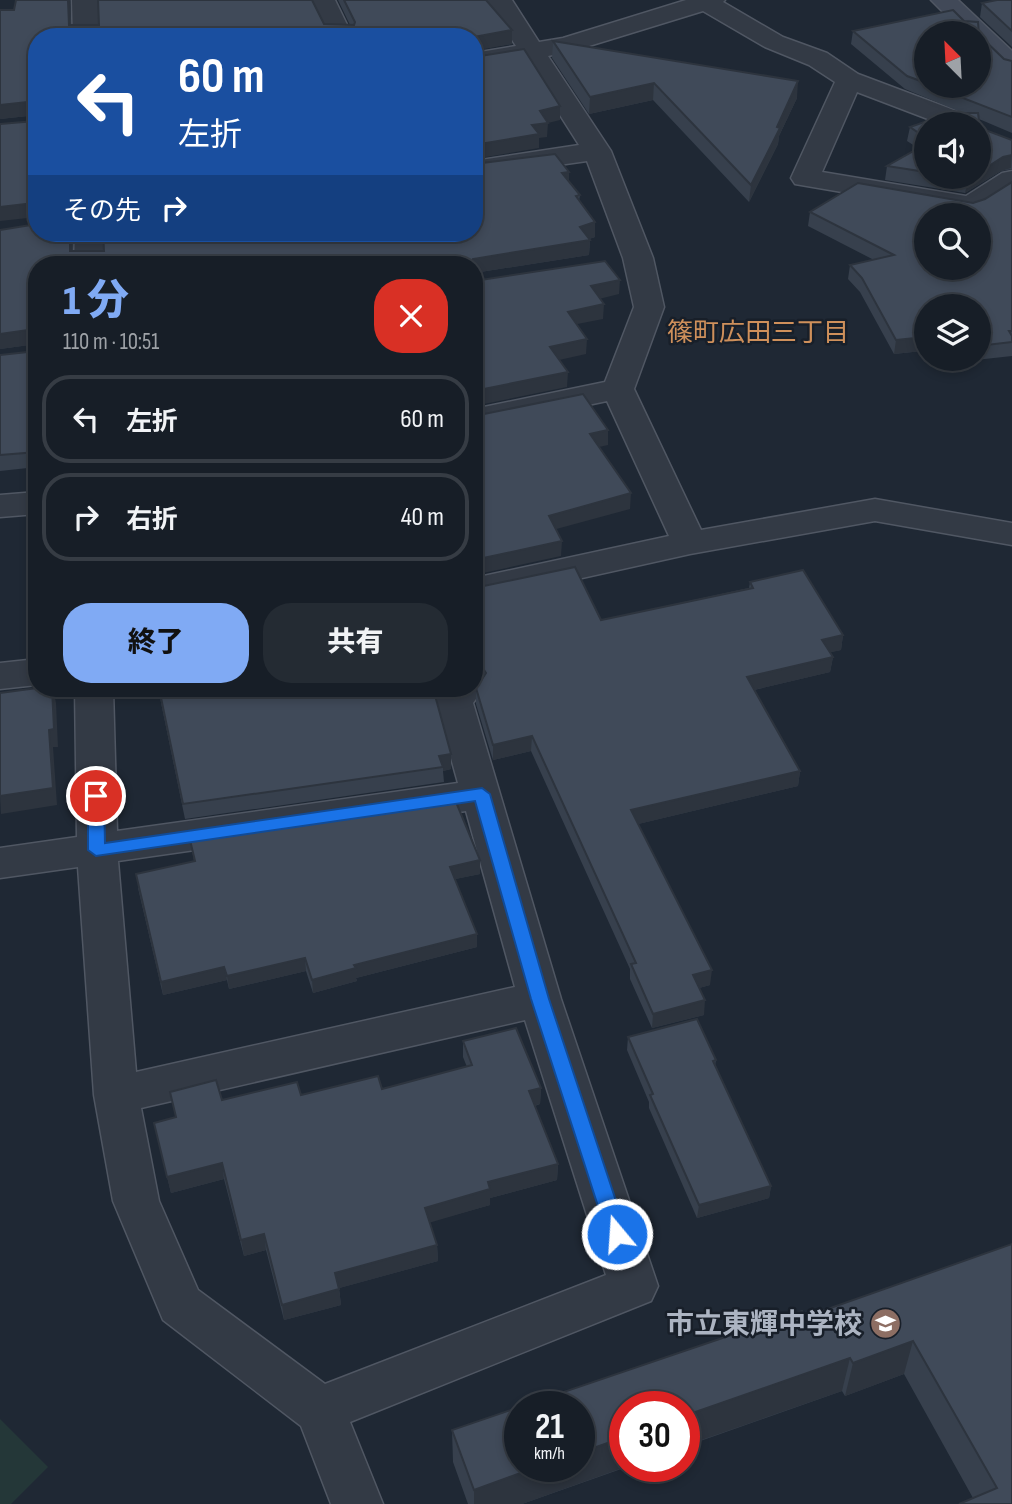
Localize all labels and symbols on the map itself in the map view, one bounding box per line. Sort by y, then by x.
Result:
north arrow [914,21,990,98]
district label: 篠町広田三丁目 [667,318,849,349]
pin [66,766,126,826]
position arrow [580,1197,654,1271]
school or university icon: 市立東輝中学校 [868,1306,902,1340]
place label: 市立東輝中学校 [666,1308,862,1341]
speed limit sign: 30 [609,1391,700,1482]

